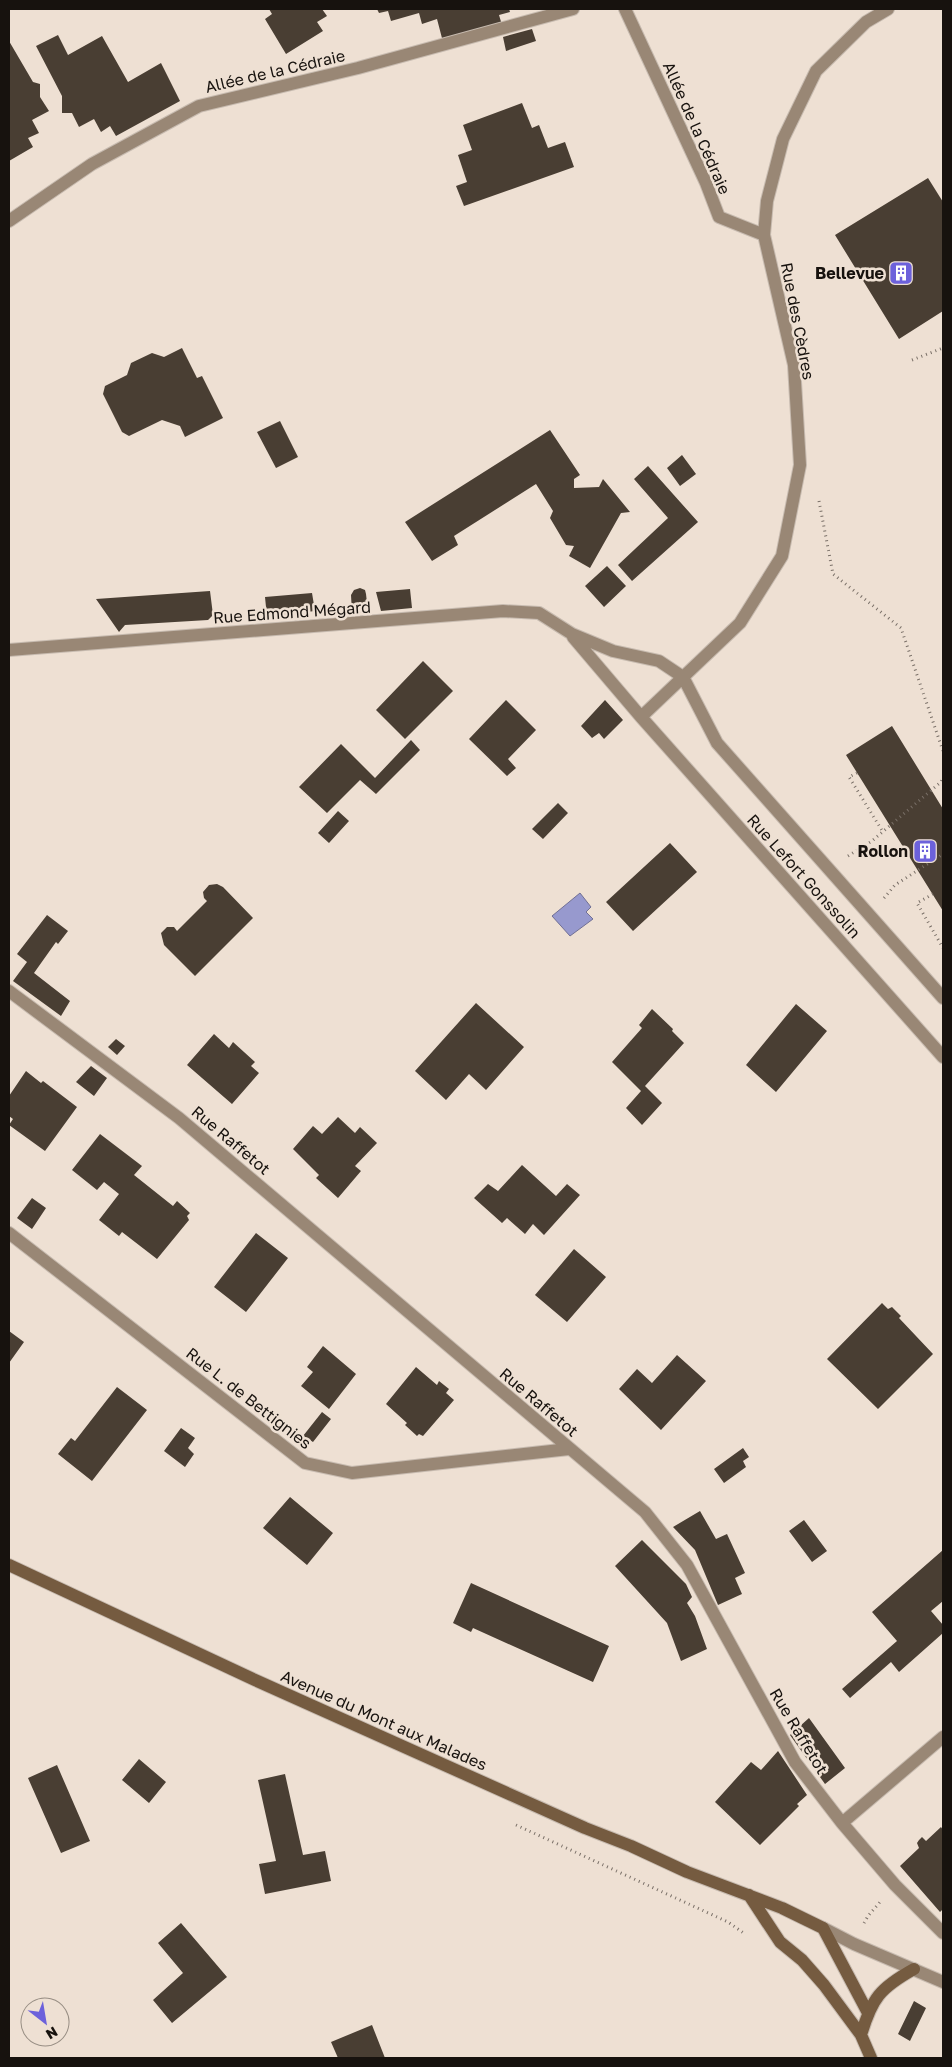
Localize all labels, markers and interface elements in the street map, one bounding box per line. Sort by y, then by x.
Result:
street label: Allée de la Cédraie [203,45,347,97]
street label: Allée de la Cédraie [659,59,735,197]
building icon: Bellevue [888,260,914,286]
street label: Rue des Cèdres [777,261,819,381]
place label: Bellevue [815,263,884,283]
street label: Rue Edmond Mégard [212,597,372,627]
street label: Rue Lefort Gonssolin [743,810,865,942]
building icon: Rollon [912,838,938,864]
place label: Rollon [858,841,908,861]
street label: Rue Raffetot [188,1101,274,1179]
street label: Rue L. de Bettignies [182,1343,316,1453]
street label: Rue Raffetot [496,1363,582,1441]
street label: Avenue du Mont aux Malades [278,1665,490,1775]
street label: Rue Raffetot [766,1684,832,1778]
north arrow [20,1997,70,2047]
text: N [43,2024,61,2044]

